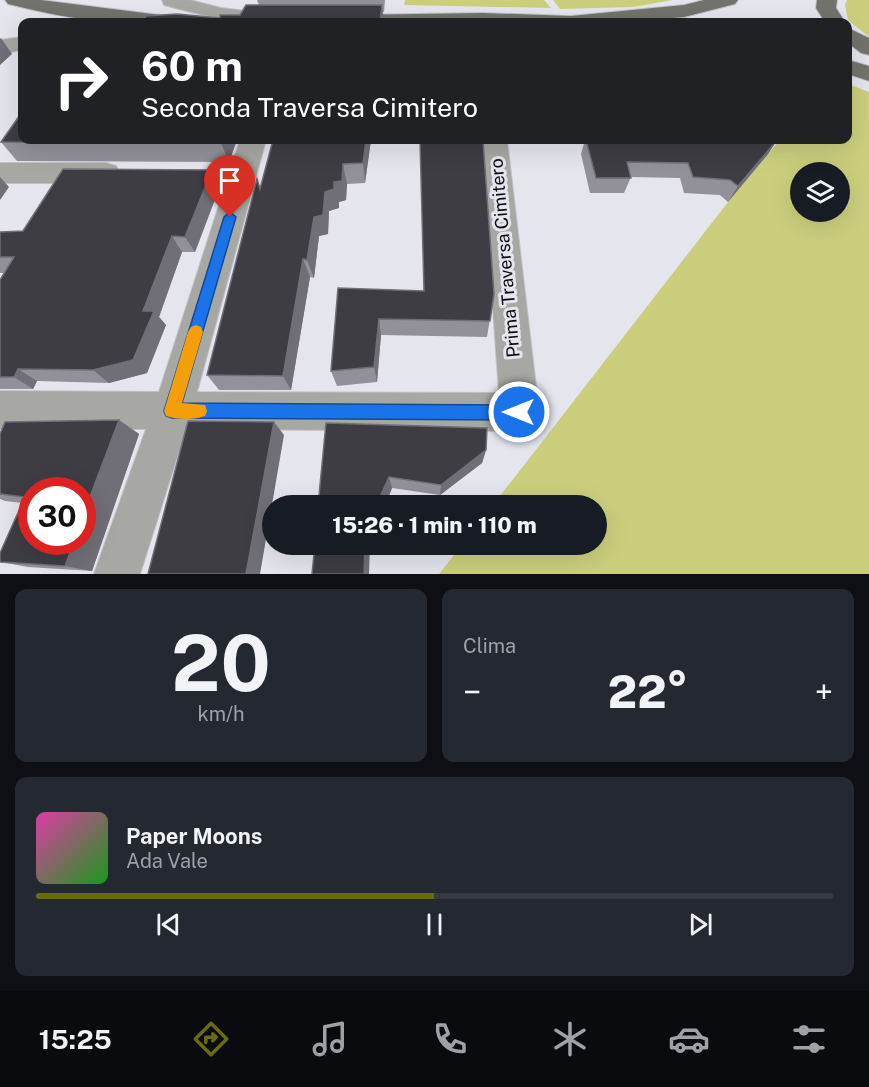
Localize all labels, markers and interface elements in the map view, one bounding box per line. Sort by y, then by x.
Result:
text: 60 m [141,41,243,90]
icon: right [42,42,120,120]
text: Seconda Traversa Cimitero [141,91,478,123]
pin [204,155,255,217]
street label: Prima Traversa Cimitero [485,158,524,359]
map controls [790,162,850,222]
button: layers [790,162,850,222]
icon: arrive [213,164,246,197]
position arrow [487,380,551,444]
speed limit sign: 30 [18,477,96,555]
text: 15:26 · 1 min · 110 m [332,512,537,538]
text: 20 [171,617,271,709]
text: Clima [463,634,516,658]
text: 22° [608,665,688,718]
text: − [463,673,481,711]
text: + [815,673,833,711]
text: km/h [197,702,245,726]
text: Paper Moons [126,823,262,849]
text: Ada Vale [126,849,208,873]
icon: previous [152,908,185,941]
icon: pause [418,908,451,941]
icon: next [684,908,717,941]
icon: directions [190,1018,232,1060]
icon: music [309,1018,351,1060]
icon: phone [429,1018,471,1060]
icon: climate [549,1018,591,1060]
icon: car [668,1018,710,1060]
icon: filters [788,1018,830,1060]
text: 15:25 [39,1023,112,1055]

